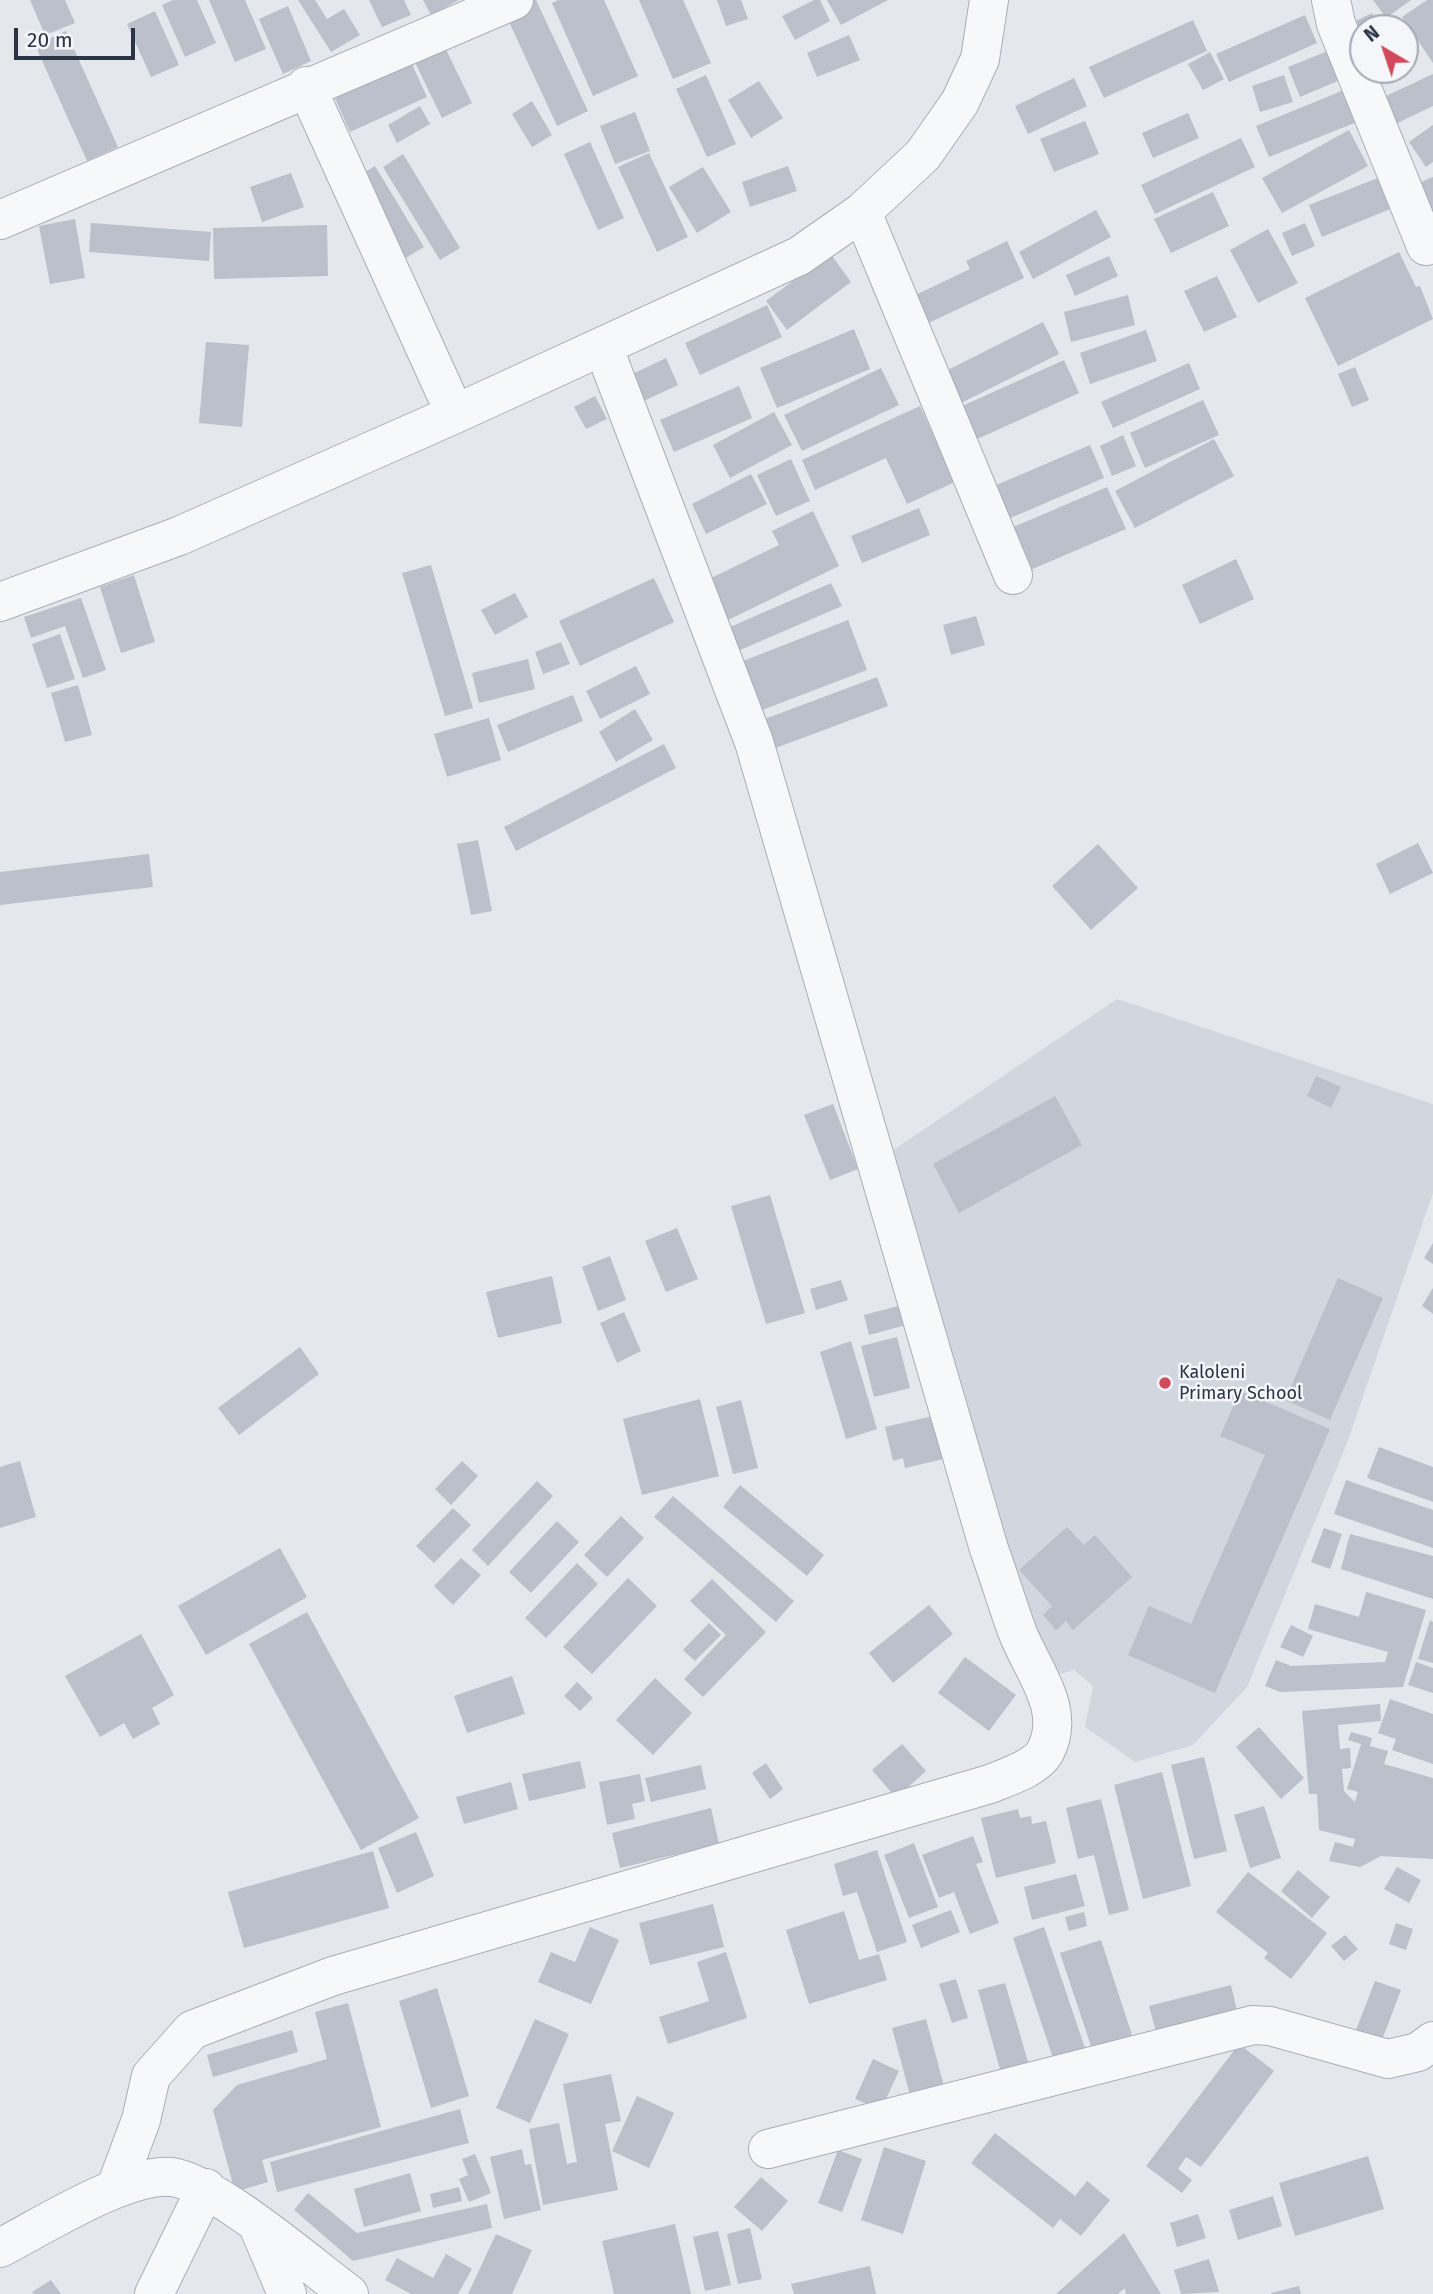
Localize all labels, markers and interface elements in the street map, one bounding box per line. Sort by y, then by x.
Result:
scale bar [18,14,138,58]
north arrow [1349,14,1419,84]
text: N [1360,21,1384,47]
text: 20 m [27,27,73,53]
place label: Kaloleni Primary School [1179,1362,1302,1404]
marker: Kaloleni Primary School [1157,1375,1173,1391]

